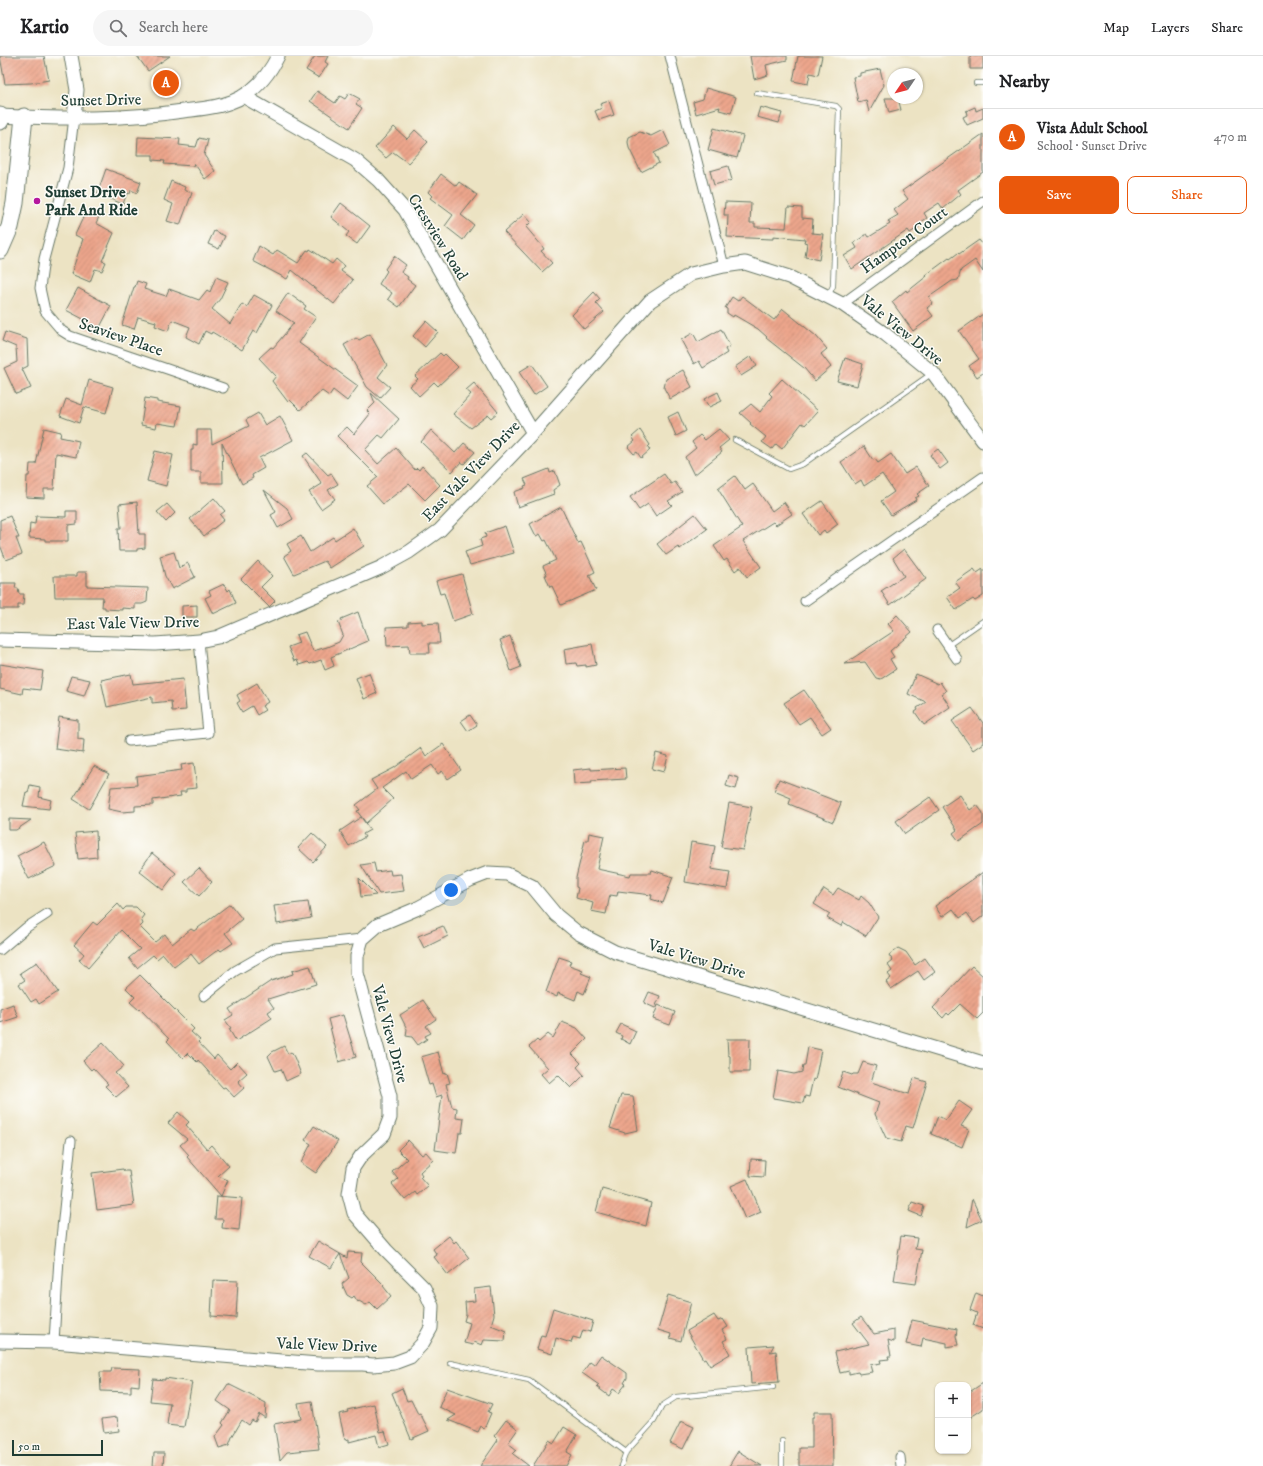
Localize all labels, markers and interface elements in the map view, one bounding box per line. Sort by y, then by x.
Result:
search box [93,10,373,46]
text: Kartio [20,16,69,39]
icon: search [107,17,129,39]
text: Search here [139,18,208,37]
text: Map [1103,19,1129,37]
text: Layers [1151,19,1189,37]
text: Share [1211,19,1243,37]
pin: A [153,68,179,98]
north arrow [887,68,923,104]
text: Nearby [999,71,1049,93]
street label: Sunset Drive [61,89,142,111]
text: Vista Adult School [1037,119,1148,138]
text: A [1008,129,1016,145]
text: 470 m [1214,129,1247,145]
text: School · Sunset Drive [1037,138,1147,154]
button: Save [999,176,1119,214]
button: Share [1127,176,1247,214]
place label: Sunset Drive Park And Ride [45,182,138,220]
street label: Crestview Road [404,190,472,284]
marker: Sunset Drive Park And Ride [32,196,42,206]
street label: Hampton Court [857,202,951,278]
street label: Vale View Drive [856,290,948,370]
street label: Seaview Place [76,313,166,361]
street label: East Vale View Drive [418,416,525,526]
street label: East Vale View Drive [66,612,200,634]
your location [441,880,461,900]
street label: Vale View Drive [645,934,748,983]
street label: Vale View Drive [367,982,413,1086]
street label: Vale View Drive [275,1333,378,1357]
map controls [935,1382,971,1454]
button: + [935,1382,971,1418]
button: − [935,1418,971,1454]
scale bar [12,1438,103,1457]
text: 50 m [18,1440,40,1454]

